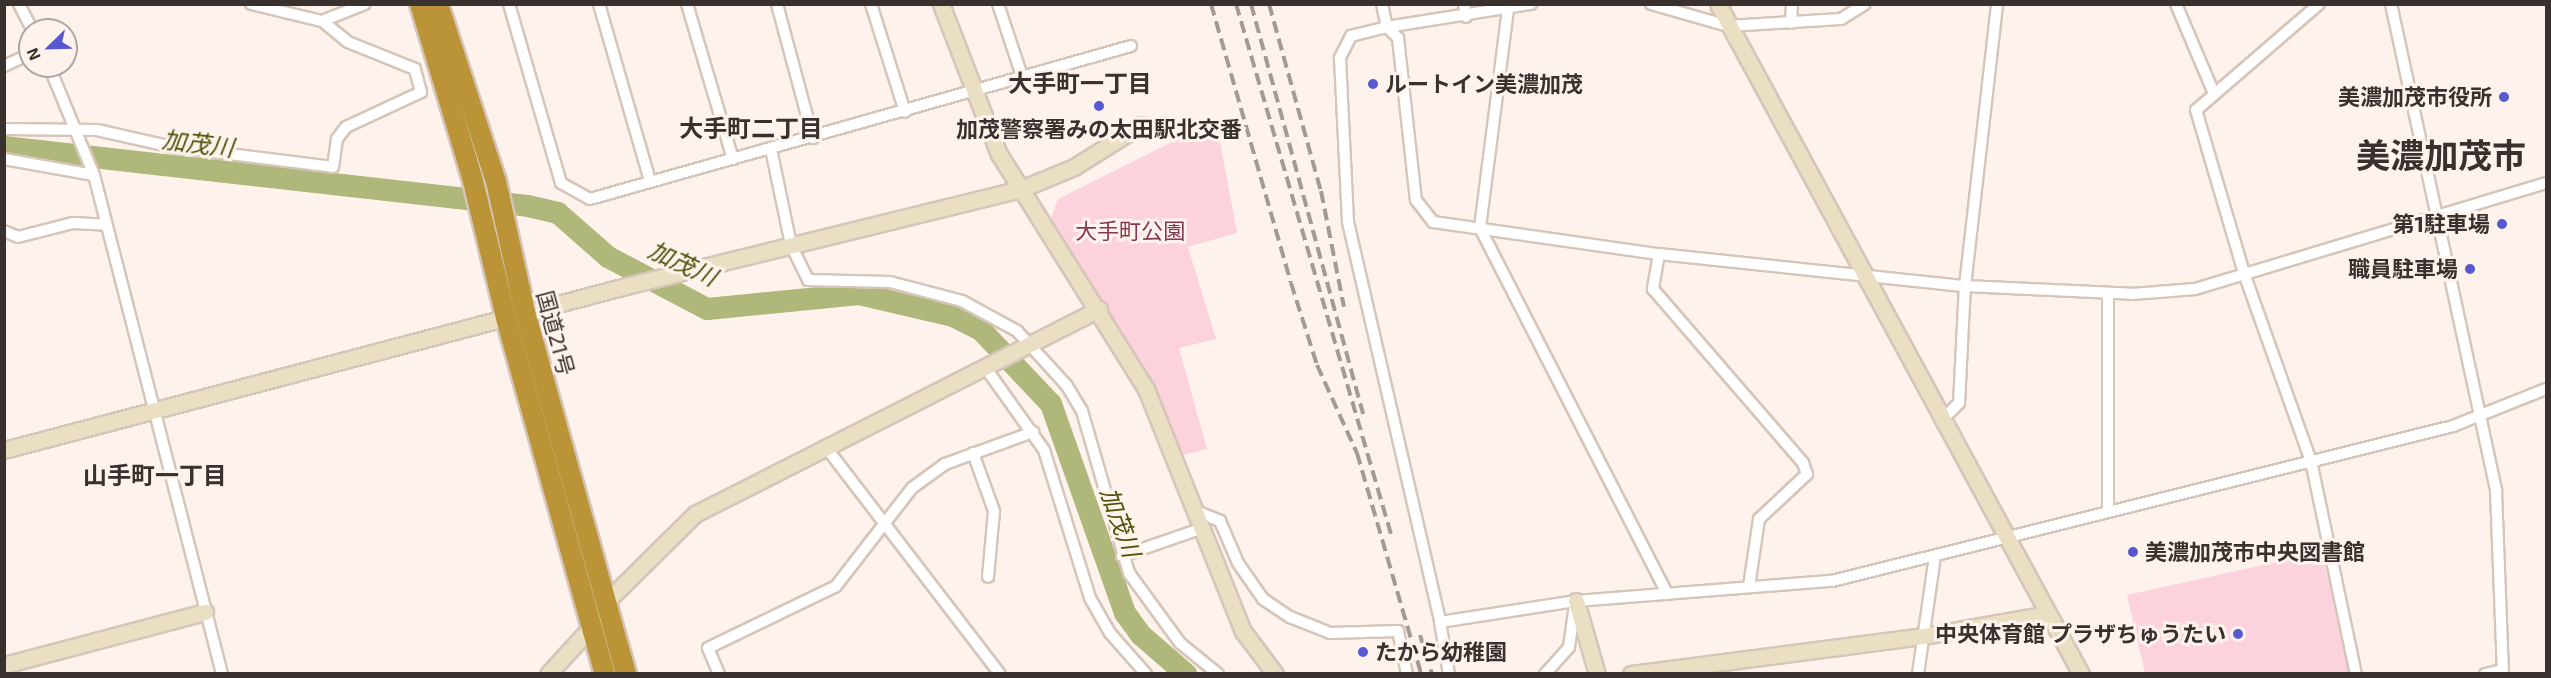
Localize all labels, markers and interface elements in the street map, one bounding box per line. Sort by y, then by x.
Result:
north arrow [18,18,78,78]
text: N [22,45,44,63]
district label: 大手町一丁目 [1008,69,1152,97]
place label: ルートイン美濃加茂 [1385,71,1583,97]
marker: ルートイン美濃加茂 [1366,77,1380,91]
place label: 美濃加茂市役所 [2338,84,2492,110]
marker: 美濃加茂市役所 [2497,90,2511,104]
marker: 加茂警察署みの太田駅北交番 [1092,99,1106,113]
district label: 大手町二丁目 [679,114,823,142]
place label: 加茂警察署みの太田駅北交番 [956,116,1242,142]
water label: 加茂川 [161,124,235,162]
district label: 美濃加茂市 [2356,135,2526,175]
place label: 第1駐車場 [2392,211,2490,237]
marker: 第1駐車場 [2495,217,2509,231]
park label: 大手町公園 [1075,218,1185,244]
water label: 加茂川 [644,235,722,291]
place label: 職員駐車場 [2348,256,2458,282]
marker: 職員駐車場 [2463,262,2477,276]
street label: 国道21号 [532,288,580,378]
district label: 山手町一丁目 [83,461,227,489]
water label: 加茂川 [1095,483,1147,561]
place label: 美濃加茂市中央図書館 [2145,539,2365,565]
marker: 美濃加茂市中央図書館 [2126,545,2140,559]
place label: 中央体育館 プラザちゅうたい [1935,621,2226,647]
marker: 中央体育館 プラザちゅうたい [2231,627,2245,641]
place label: たから幼稚園 [1375,639,1507,665]
marker: たから幼稚園 [1356,645,1370,659]

